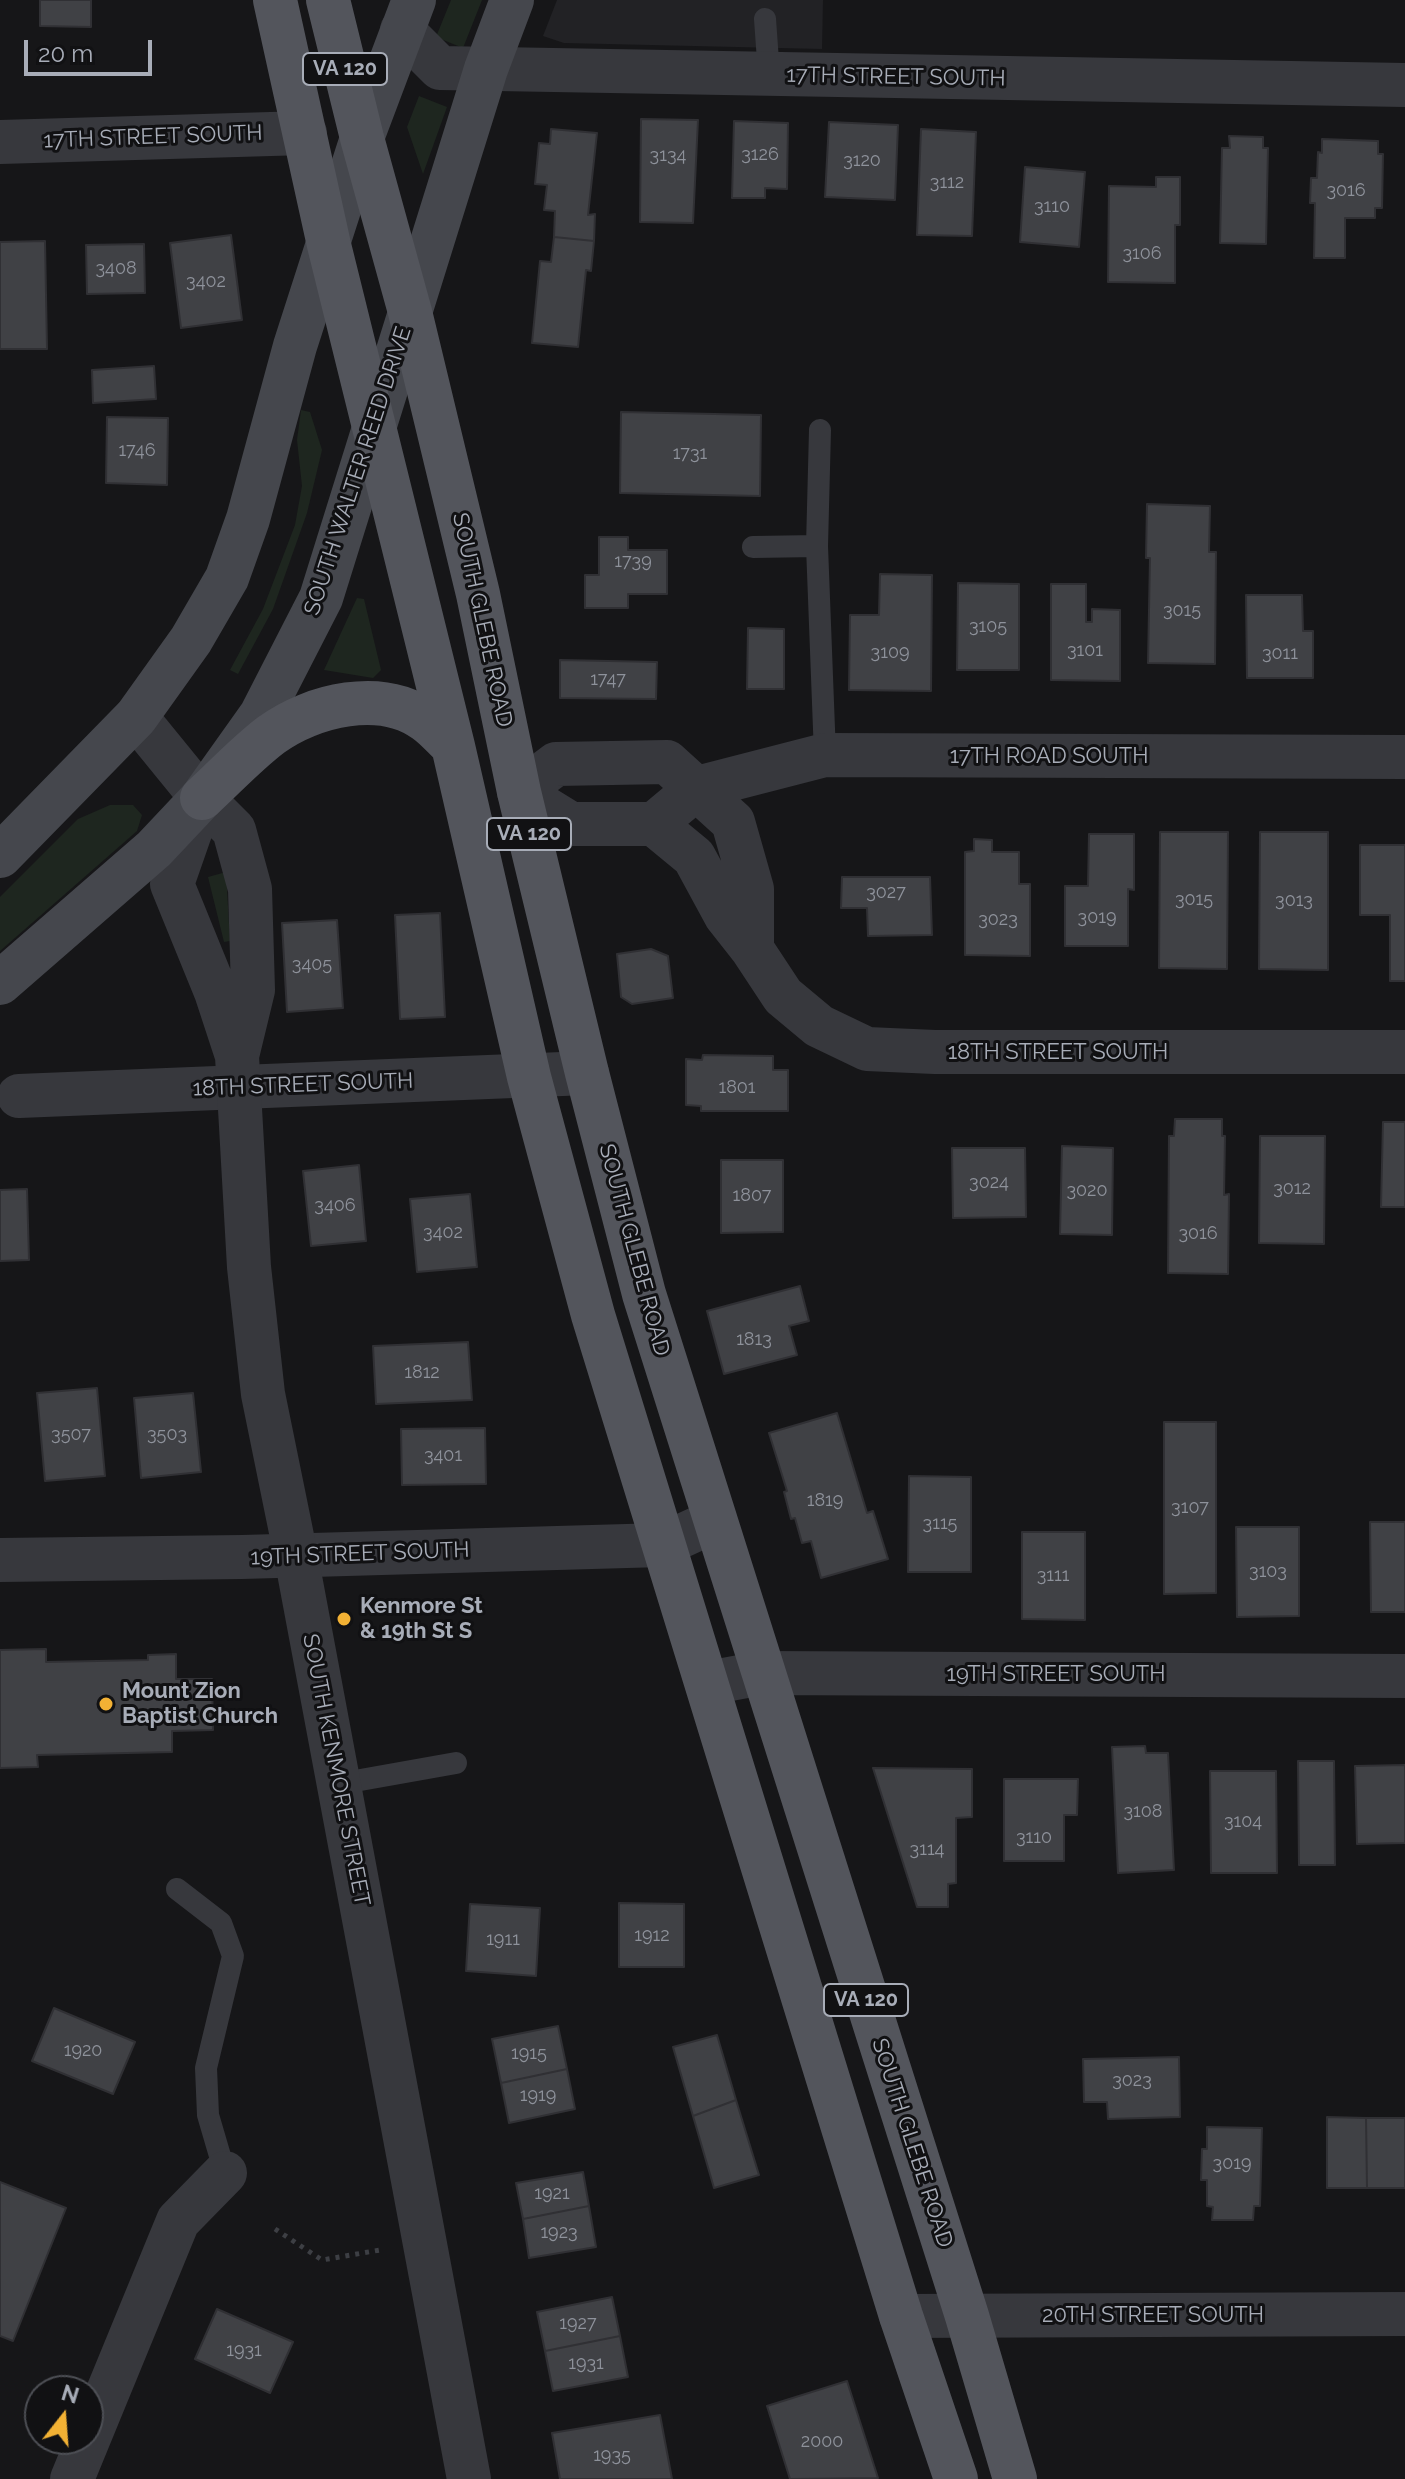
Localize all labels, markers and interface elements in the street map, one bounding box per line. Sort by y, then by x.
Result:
scale bar [28,24,156,74]
text: 20 m [38,39,93,68]
road number: VA 120 [303,53,387,85]
street label: 17TH STREET SOUTH [786,62,1006,92]
street label: 17TH STREET SOUTH [43,120,263,154]
house number: 3126 [741,144,779,166]
house number: 3134 [650,145,686,167]
house number: 3120 [843,150,881,172]
house number: 3112 [930,172,964,194]
house number: 3016 [1326,180,1366,202]
house number: 3110 [1034,196,1070,218]
house number: 3106 [1122,243,1162,265]
house number: 3408 [95,258,137,280]
house number: 3402 [186,271,226,293]
street label: SOUTH WALTER REED DRIVE [299,323,417,619]
house number: 1746 [119,440,155,462]
house number: 1731 [673,443,707,465]
street label: SOUTH GLEBE ROAD [446,510,518,730]
house number: 1739 [614,551,652,573]
house number: 3015 [1163,600,1201,622]
house number: 3105 [969,616,1007,638]
house number: 3101 [1067,640,1103,662]
house number: 3109 [871,642,909,664]
house number: 3011 [1262,643,1298,665]
house number: 1747 [590,669,626,691]
street label: 17TH ROAD SOUTH [950,743,1148,769]
road number: VA 120 [487,818,571,850]
house number: 3027 [866,882,906,904]
house number: 3015 [1175,889,1213,911]
house number: 3013 [1275,890,1313,912]
house number: 3019 [1078,907,1116,929]
house number: 3023 [978,909,1018,931]
house number: 3405 [292,954,332,976]
street label: 18TH STREET SOUTH [948,1039,1168,1065]
street label: 18TH STREET SOUTH [192,1068,414,1102]
house number: 1801 [718,1077,756,1099]
street label: SOUTH GLEBE ROAD [593,1141,675,1359]
house number: 3024 [969,1172,1009,1194]
house number: 3012 [1273,1178,1311,1200]
house number: 3020 [1066,1180,1108,1202]
house number: 1807 [733,1185,771,1207]
house number: 3406 [314,1195,356,1217]
house number: 3402 [423,1222,463,1244]
house number: 3016 [1178,1223,1218,1245]
house number: 1813 [736,1329,772,1351]
house number: 1812 [404,1362,440,1384]
house number: 3507 [51,1424,91,1446]
house number: 3503 [147,1424,187,1446]
house number: 3401 [424,1445,462,1467]
house number: 1819 [807,1490,843,1512]
house number: 3107 [1171,1497,1209,1519]
house number: 3115 [923,1513,957,1535]
street label: 19TH STREET SOUTH [250,1537,470,1571]
house number: 3103 [1249,1561,1287,1583]
house number: 3111 [1037,1565,1069,1587]
place label: Kenmore St & 19th St S [360,1593,483,1644]
marker: Kenmore St & 19th St S [335,1610,353,1628]
street label: SOUTH KENMORE STREET [297,1632,375,1908]
street label: 19TH STREET SOUTH [946,1661,1166,1687]
place label: Mount Zion Baptist Church [122,1678,278,1730]
marker: Mount Zion Baptist Church [97,1695,115,1713]
house number: 3108 [1123,1801,1163,1823]
house number: 3104 [1224,1811,1262,1833]
house number: 3110 [1016,1827,1052,1849]
house number: 3114 [910,1839,944,1861]
house number: 1912 [634,1925,670,1947]
house number: 1911 [486,1929,520,1951]
road number: VA 120 [824,1984,908,2016]
street label: SOUTH GLEBE ROAD [866,2035,958,2251]
house number: 1920 [64,2040,102,2062]
house number: 1915 [511,2043,547,2065]
house number: 3023 [1112,2070,1152,2092]
house number: 1919 [520,2085,556,2107]
house number: 3019 [1213,2153,1251,2175]
house number: 1921 [534,2183,570,2205]
house number: 1923 [540,2222,578,2244]
street label: 20TH STREET SOUTH [1042,2302,1264,2328]
house number: 1927 [559,2313,597,2335]
house number: 1931 [226,2340,262,2362]
house number: 1931 [568,2353,604,2375]
north arrow [24,2375,104,2455]
text: N [59,2379,82,2409]
house number: 2000 [801,2431,843,2453]
house number: 1935 [593,2445,631,2467]

